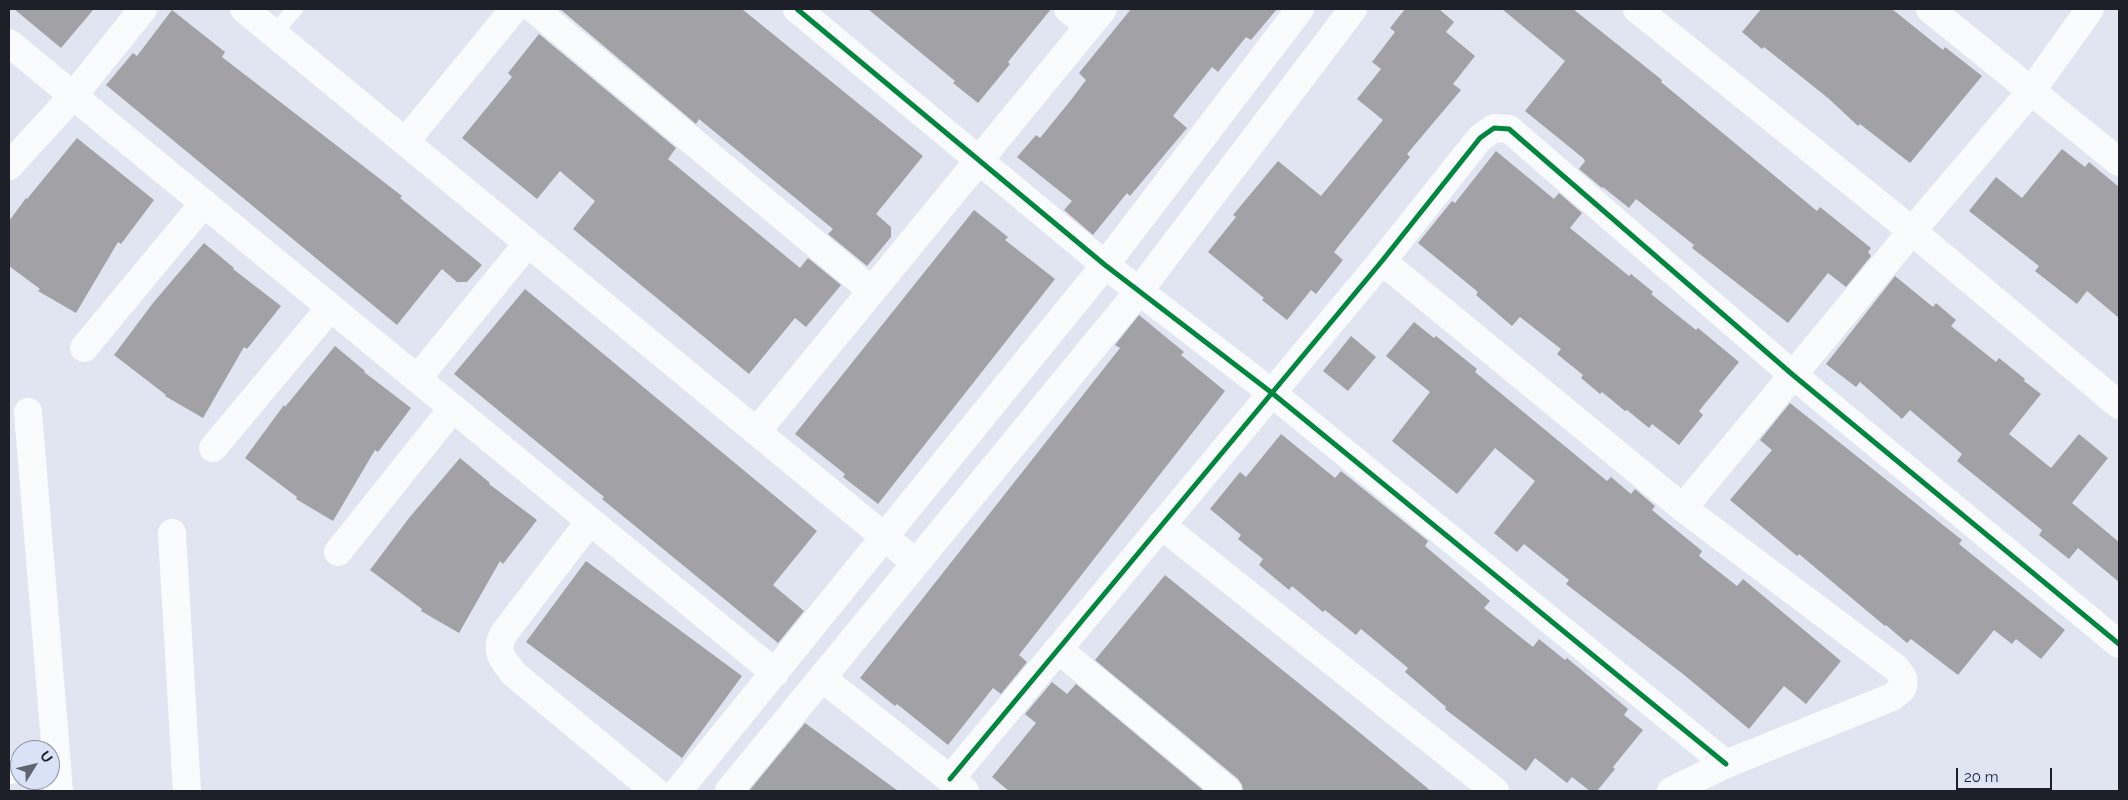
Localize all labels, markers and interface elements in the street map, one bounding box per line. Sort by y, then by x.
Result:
north arrow [10,740,60,790]
text: U [37,748,56,766]
scale bar [1958,758,2054,790]
text: 20 m [1964,768,1999,786]

